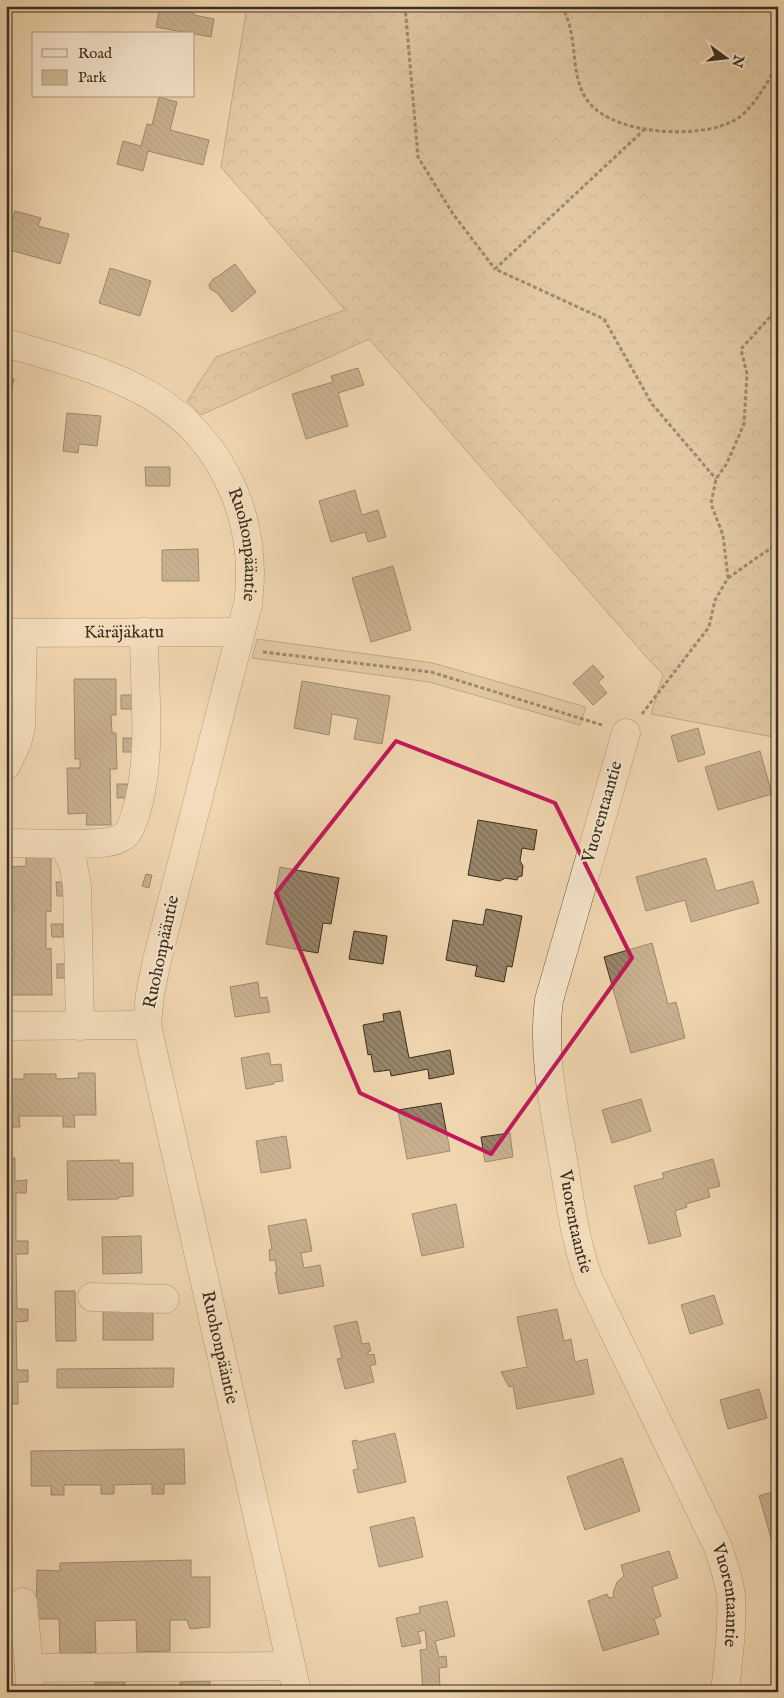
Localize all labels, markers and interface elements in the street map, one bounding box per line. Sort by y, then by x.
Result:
legend [32,32,195,98]
north arrow [702,32,752,82]
text: Road [78,44,113,63]
text: N [727,52,748,69]
text: Park [78,68,108,87]
street label: Ruohonpääntie [222,484,262,603]
street label: Käräjäkatu [84,621,164,644]
street label: Vuorentaantie [577,758,629,867]
street label: Ruohonpääntie [139,893,185,1011]
street label: Vuorentaantie [553,1167,597,1276]
street label: Ruohonpääntie [196,1289,243,1406]
street label: Vuorentaantie [706,1539,743,1648]

